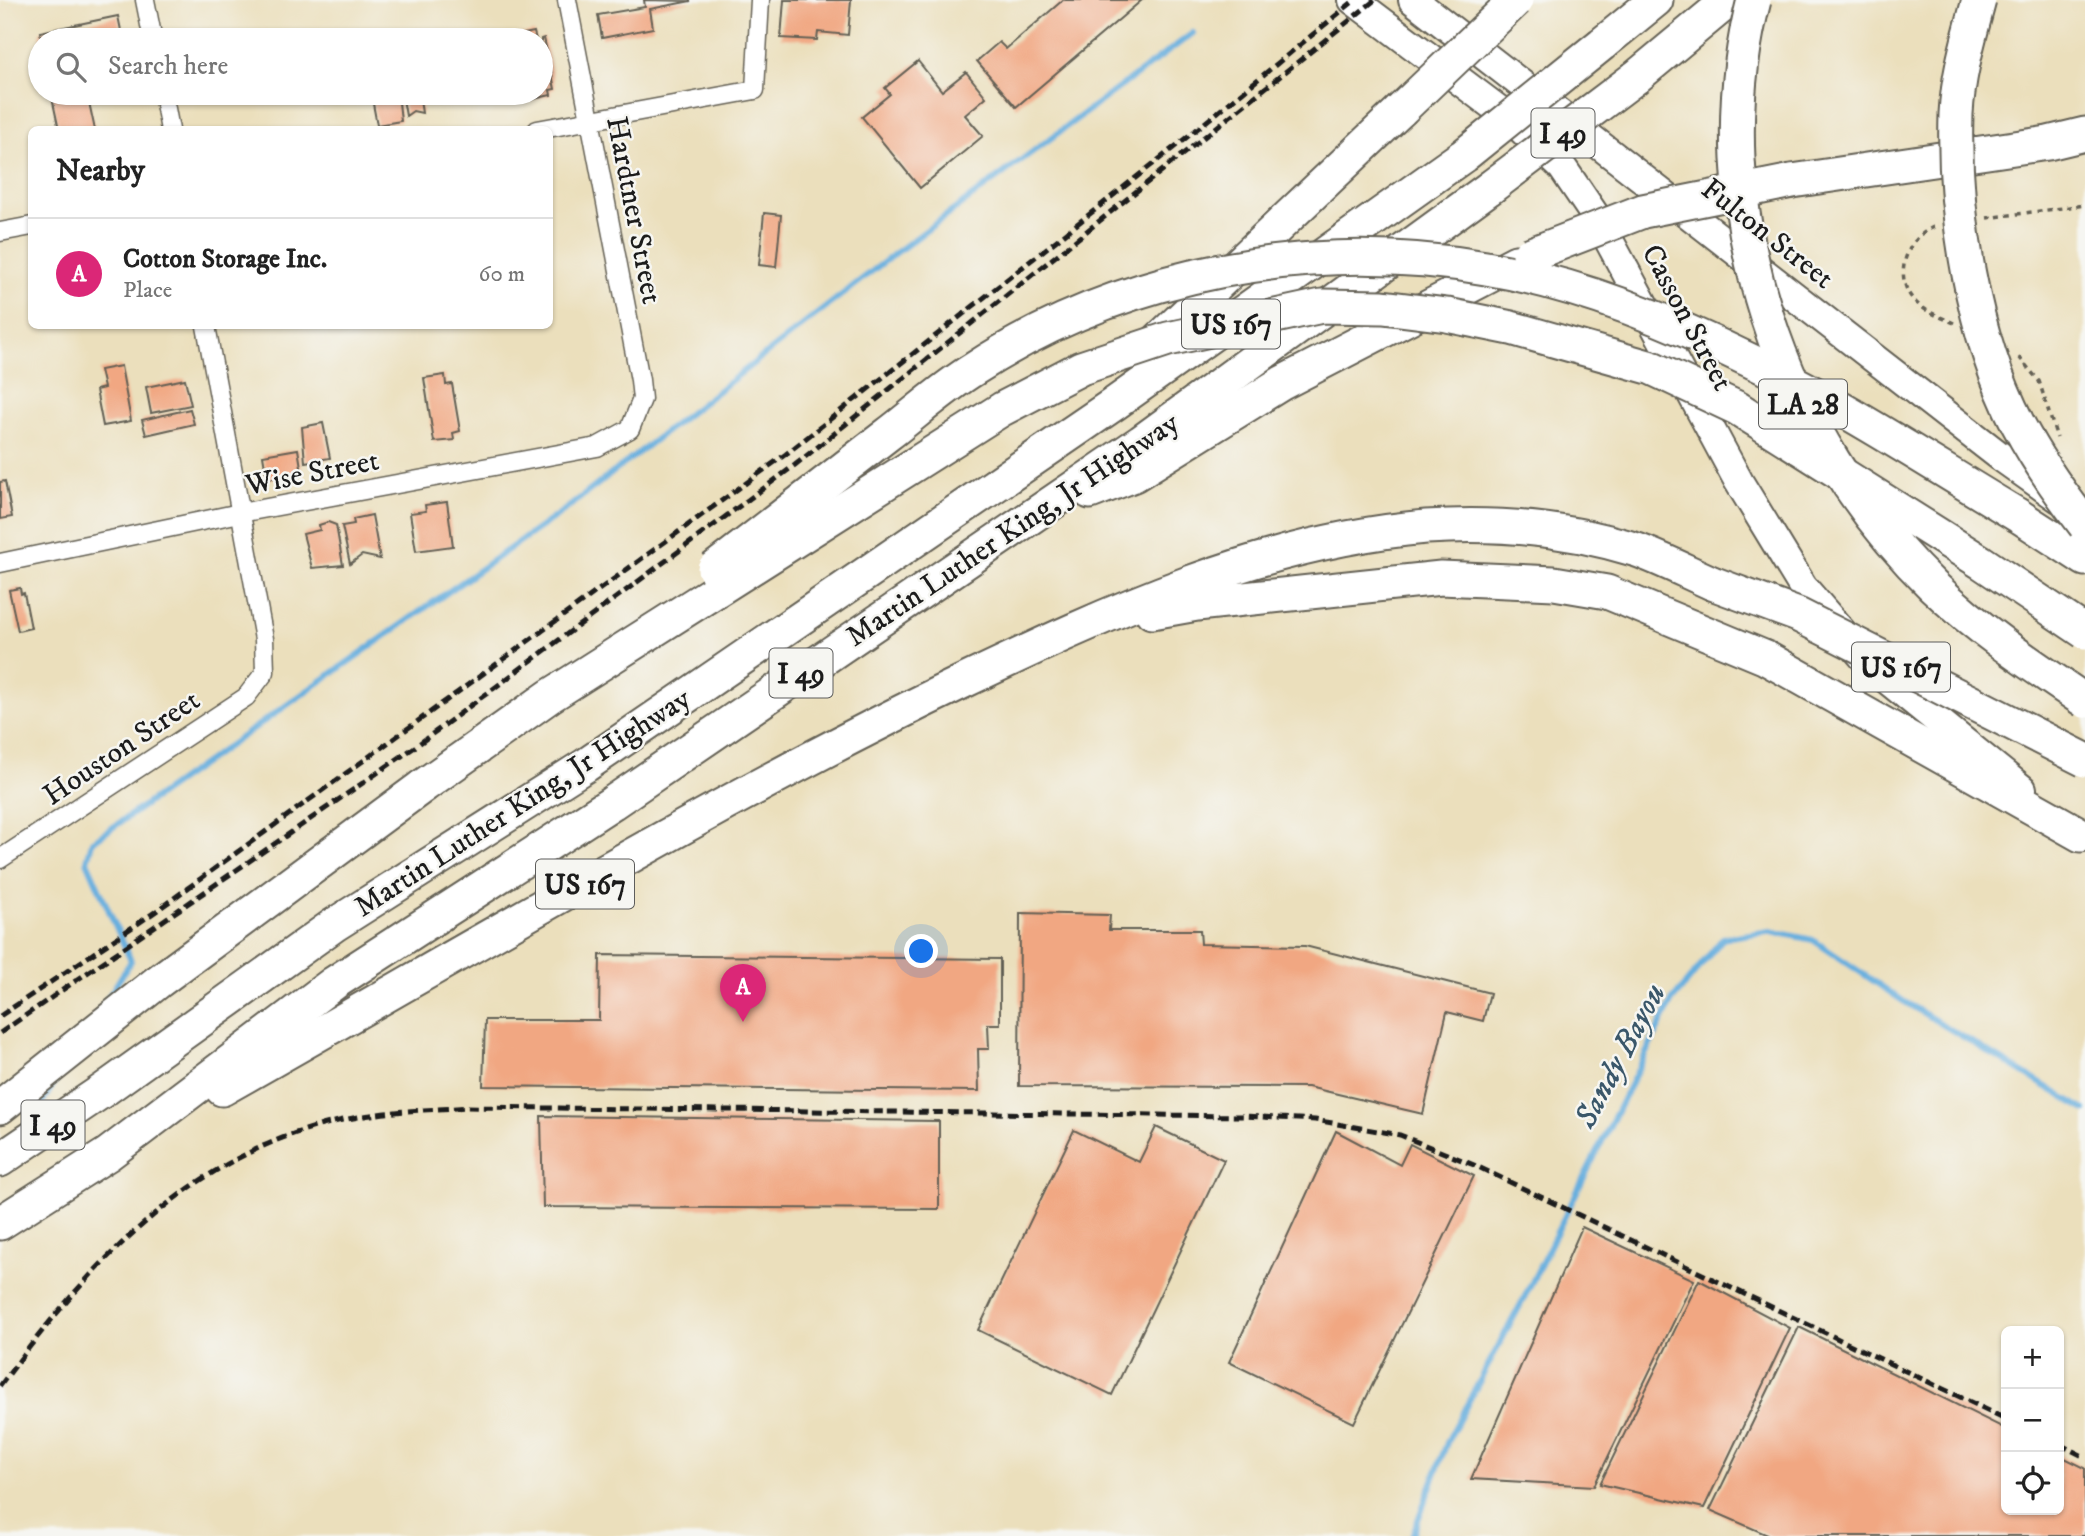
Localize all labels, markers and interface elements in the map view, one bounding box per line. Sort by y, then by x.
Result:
search box [28,28,553,105]
icon: search [52,48,90,86]
text: Search here [108,50,228,83]
road number: I 49 [1532,108,1594,158]
street label: Hardtner Street [597,113,670,307]
text: Nearby [56,153,145,190]
street label: Fulton Street [1693,171,1841,297]
street label: Casson Street [1633,238,1741,397]
text: Cotton Storage Inc. [123,243,327,276]
text: A [72,260,86,289]
text: 60 m [478,260,525,289]
text: Place [123,276,172,305]
road number: US 167 [1182,300,1280,348]
road number: LA 28 [1759,380,1847,428]
street label: Martin Luther King, Jr Highway [839,404,1187,656]
street label: Wise Street [242,442,382,505]
road number: US 167 [1852,642,1950,692]
road number: I 49 [770,648,832,698]
street label: Martin Luther King, Jr Highway [348,680,699,926]
street label: Houston Street [36,682,207,814]
road number: US 167 [536,860,634,908]
your location [904,934,938,968]
pin: A [720,964,766,1022]
water label: Sandy Bayou [1566,977,1675,1136]
road number: I 49 [22,1100,84,1150]
map controls [2001,1326,2064,1515]
button: + [2001,1326,2064,1389]
button: − [2001,1389,2064,1452]
button: locate [2001,1452,2064,1515]

